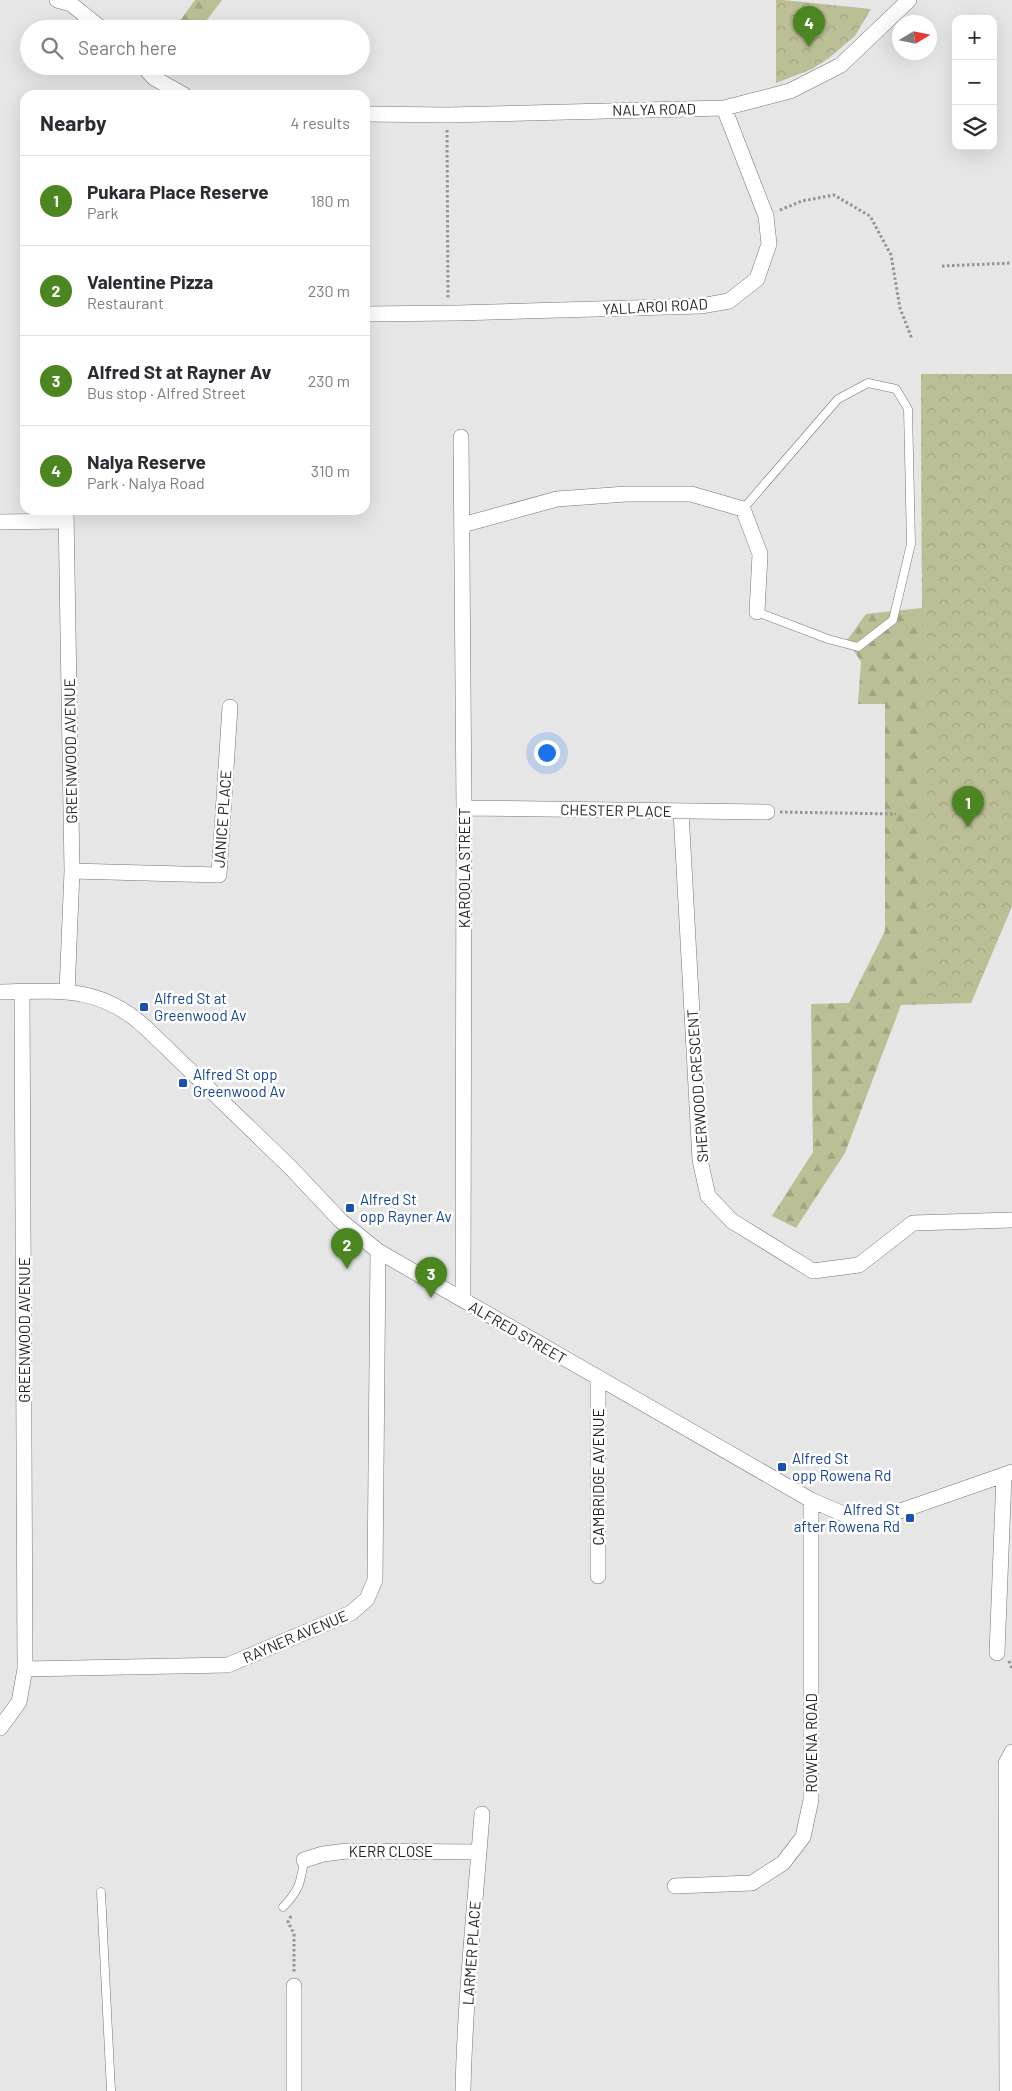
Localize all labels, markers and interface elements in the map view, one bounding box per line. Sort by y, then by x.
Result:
pin: 4 [793,6,825,47]
north arrow [892,15,937,60]
map controls [952,15,997,150]
button: + [952,15,997,60]
search box [20,20,370,75]
icon: search [38,34,66,62]
text: Search here [78,36,177,59]
button: − [952,60,997,105]
street label: NALYA ROAD [612,99,696,119]
button: layers [952,105,997,150]
text: Nearby [40,110,106,135]
text: 4 results [290,113,350,132]
text: Pukara Place Reserve [87,180,269,203]
text: 1 [53,191,59,210]
text: 180 m [311,191,350,210]
text: Park [87,203,118,222]
text: Valentine Pizza [87,270,213,293]
text: 2 [52,281,60,300]
text: 230 m [308,281,350,300]
text: Restaurant [87,293,164,312]
street label: YALLAROI ROAD [602,294,708,318]
text: Alfred St at Rayner Av [87,360,271,383]
text: 3 [52,371,60,390]
text: 230 m [308,371,350,390]
text: Bus stop · Alfred Street [87,383,246,402]
text: Nalya Reserve [87,450,206,473]
text: 4 [51,461,61,480]
text: 310 m [311,461,350,480]
text: Park · Nalya Road [87,473,205,492]
street label: GREENWOOD AVENUE [60,678,80,824]
your location [534,740,560,766]
street label: JANICE PLACE [210,769,234,869]
pin: 1 [952,786,984,827]
street label: CHESTER PLACE [560,800,672,820]
street label: KAROOLA STREET [455,808,473,928]
place label: Alfred St at Greenwood Av [154,989,246,1024]
marker: Alfred St at Greenwood Av [138,1001,150,1013]
street label: SHERWOOD CRESCENT [683,1009,711,1163]
place label: Alfred St opp Greenwood Av [193,1065,285,1100]
marker: Alfred St opp Greenwood Av [177,1077,189,1089]
place label: Alfred St opp Rayner Av [360,1190,452,1225]
marker: Alfred St opp Rayner Av [344,1202,356,1214]
pin: 2 [331,1228,363,1269]
street label: GREENWOOD AVENUE [15,1257,33,1403]
pin: 3 [415,1257,447,1298]
street label: ALFRED STREET [466,1297,570,1367]
street label: CAMBRIDGE AVENUE [589,1409,607,1545]
place label: Alfred St opp Rowena Rd [792,1449,891,1484]
marker: Alfred St opp Rowena Rd [776,1461,788,1473]
place label: Alfred St after Rowena Rd [794,1500,900,1535]
marker: Alfred St after Rowena Rd [904,1512,916,1524]
street label: RAYNER AVENUE [240,1606,350,1666]
street label: ROWENA ROAD [802,1693,820,1793]
street label: KERR CLOSE [349,1842,433,1860]
street label: LARMER PLACE [458,1900,484,2006]

